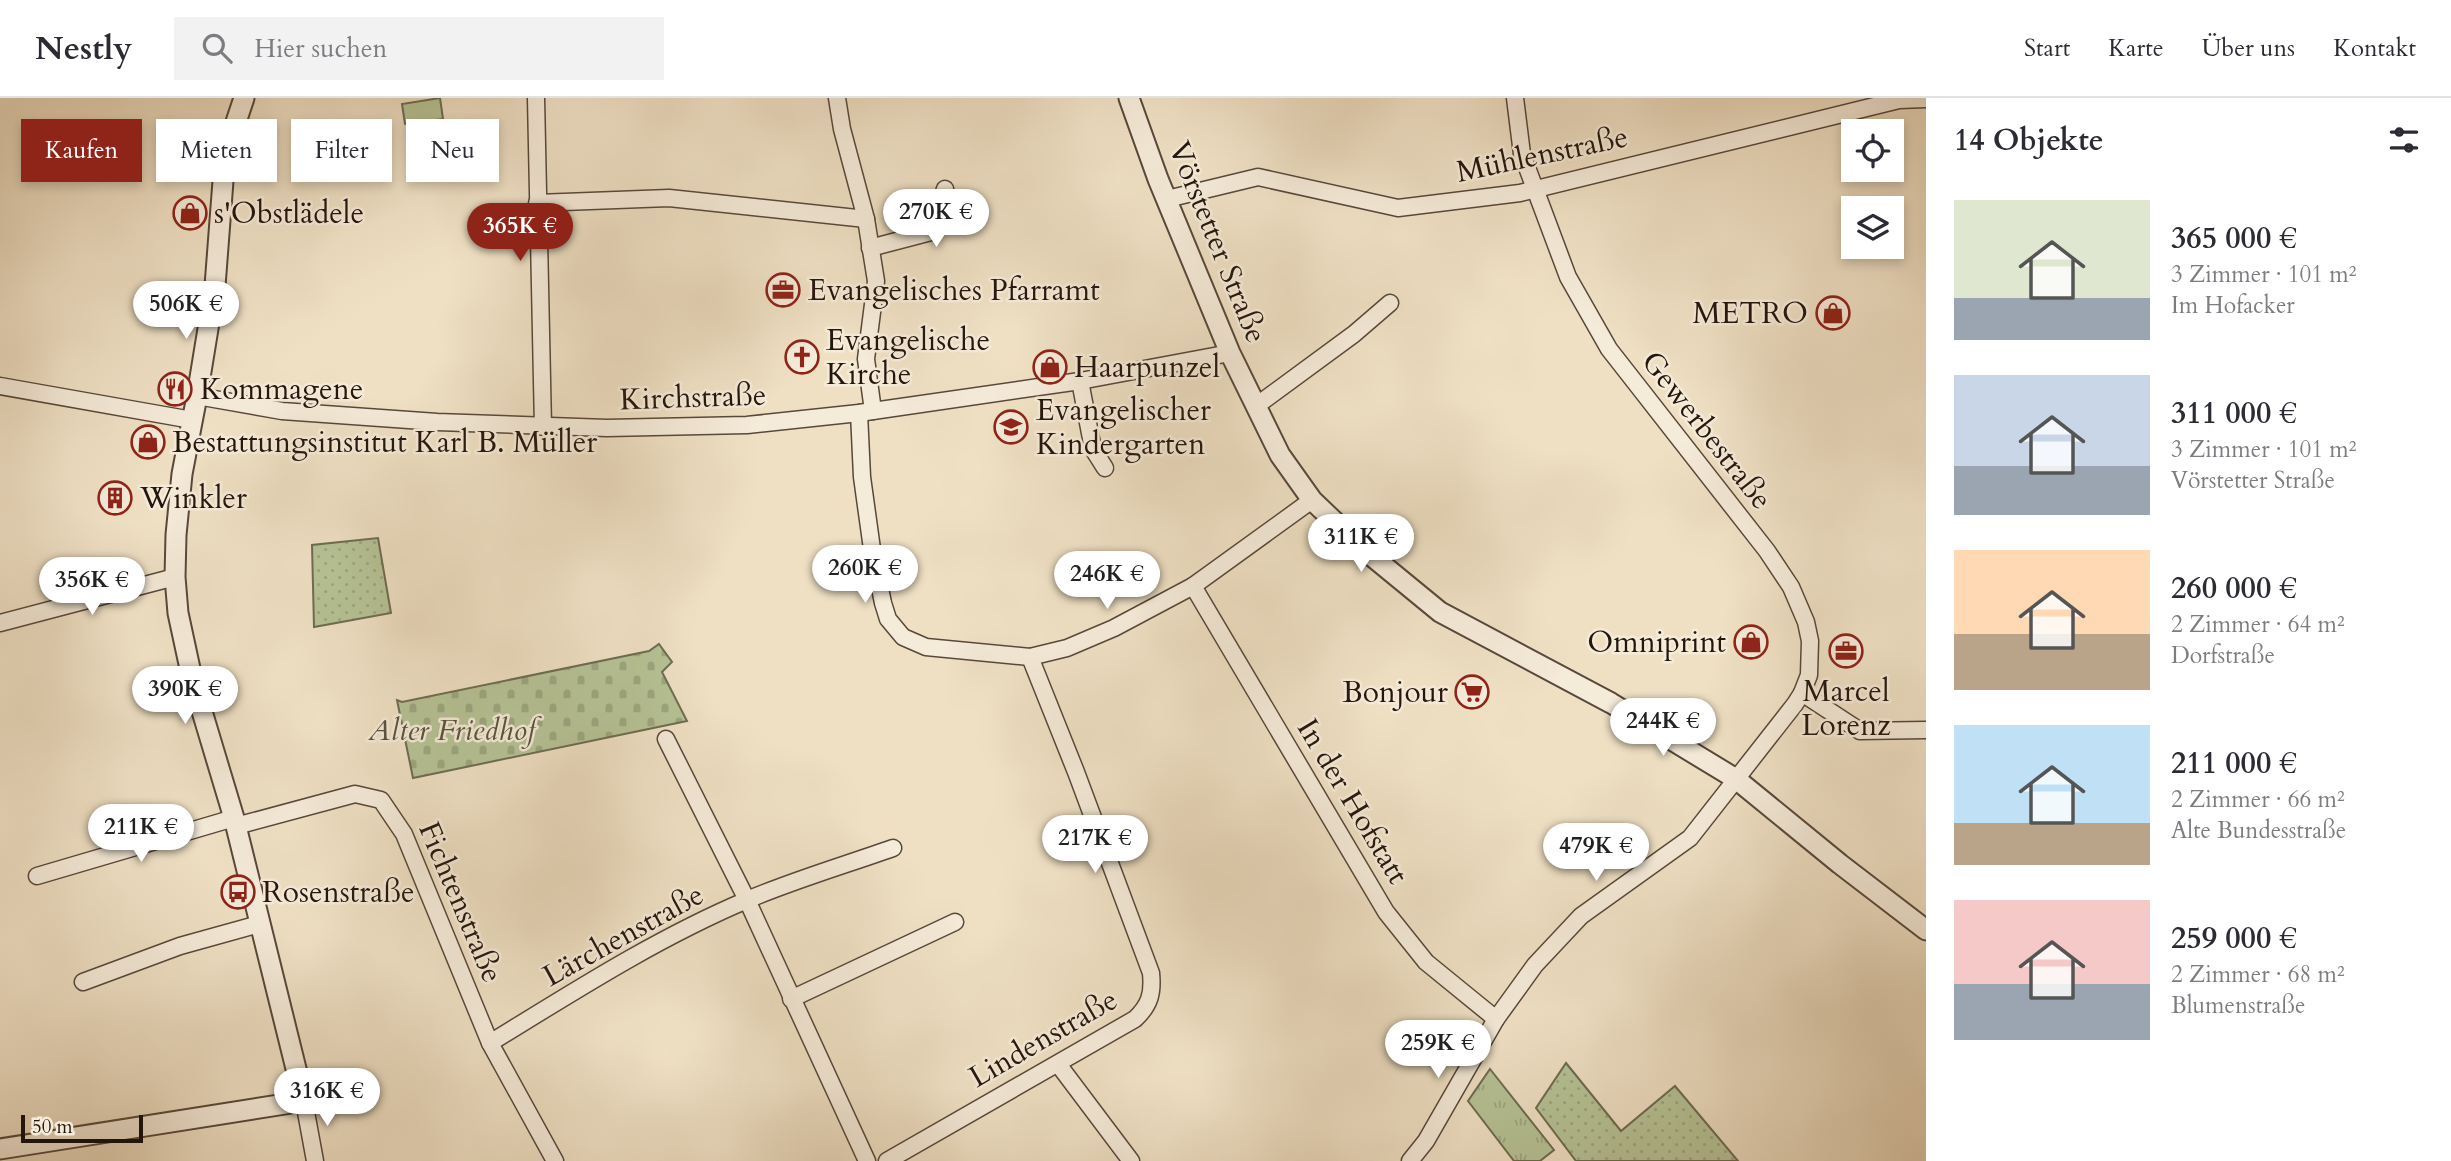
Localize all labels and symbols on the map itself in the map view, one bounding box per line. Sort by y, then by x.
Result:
street label: Mühlenstraße [1453,116,1632,193]
street label: Vörstetter Straße [1158,135,1277,349]
pin: 270K € [879,190,993,249]
place label: s'Obstlädele [214,193,364,234]
shop icon: s'Obstlädele [171,194,209,232]
pin: 365K € [463,204,577,263]
place label: Evangelisches Pfarramt [808,270,1100,311]
office icon: Evangelisches Pfarramt [764,271,802,309]
pin: 506K € [129,282,243,341]
place label: METRO [1693,293,1808,334]
shop icon: METRO [1814,294,1852,332]
place label: Evangelische Kirche [826,320,990,395]
church icon: Evangelische Kirche [783,338,821,376]
street label: Gewerbestraße [1632,343,1781,518]
place label: Haarpunzel [1074,347,1220,388]
shop icon: Haarpunzel [1031,348,1069,386]
place label: Kommagene [200,369,363,410]
restaurant icon: Kommagene [156,370,194,408]
street label: Kirchstraße [619,374,767,421]
place label: Evangelischer Kindergarten [1036,390,1211,465]
school or university icon: Evangelischer Kindergarten [992,408,1030,446]
place label: Bestattungsinstitut Karl B. Müller [172,422,597,463]
shop icon: Bestattungsinstitut Karl B. Müller [129,423,167,461]
place label: Winkler [139,478,247,519]
building icon: Winkler [96,479,134,517]
pin: 311K € [1304,514,1418,574]
pin: 260K € [808,546,922,605]
pin: 246K € [1050,552,1164,611]
pin: 356K € [35,558,149,617]
place label: Omniprint [1587,622,1727,663]
shop icon: Omniprint [1732,623,1770,661]
office icon: Marcel Lorenz [1827,632,1865,670]
pin: 390K € [128,666,242,726]
place label: Marcel Lorenz [1801,671,1891,746]
place label: Bonjour [1342,672,1448,713]
supermarket icon: Bonjour [1453,673,1491,711]
pin: 244K € [1606,698,1720,758]
park label: Alter Friedhof [367,710,542,751]
street label: In der Hofstatt [1287,711,1418,892]
pin: 211K € [84,804,198,864]
street label: Fichtenstraße [408,816,513,989]
pin: 217K € [1038,816,1152,875]
pin: 479K € [1539,824,1653,883]
place label: Rosenstraße [262,872,415,913]
bus stop icon: Rosenstraße [219,873,257,911]
street label: Lärchenstraße [535,874,711,997]
street label: Lindenstraße [961,979,1125,1097]
pin: 259K € [1381,1020,1495,1080]
pin: 316K € [270,1068,384,1128]
scale bar [21,1112,144,1144]

